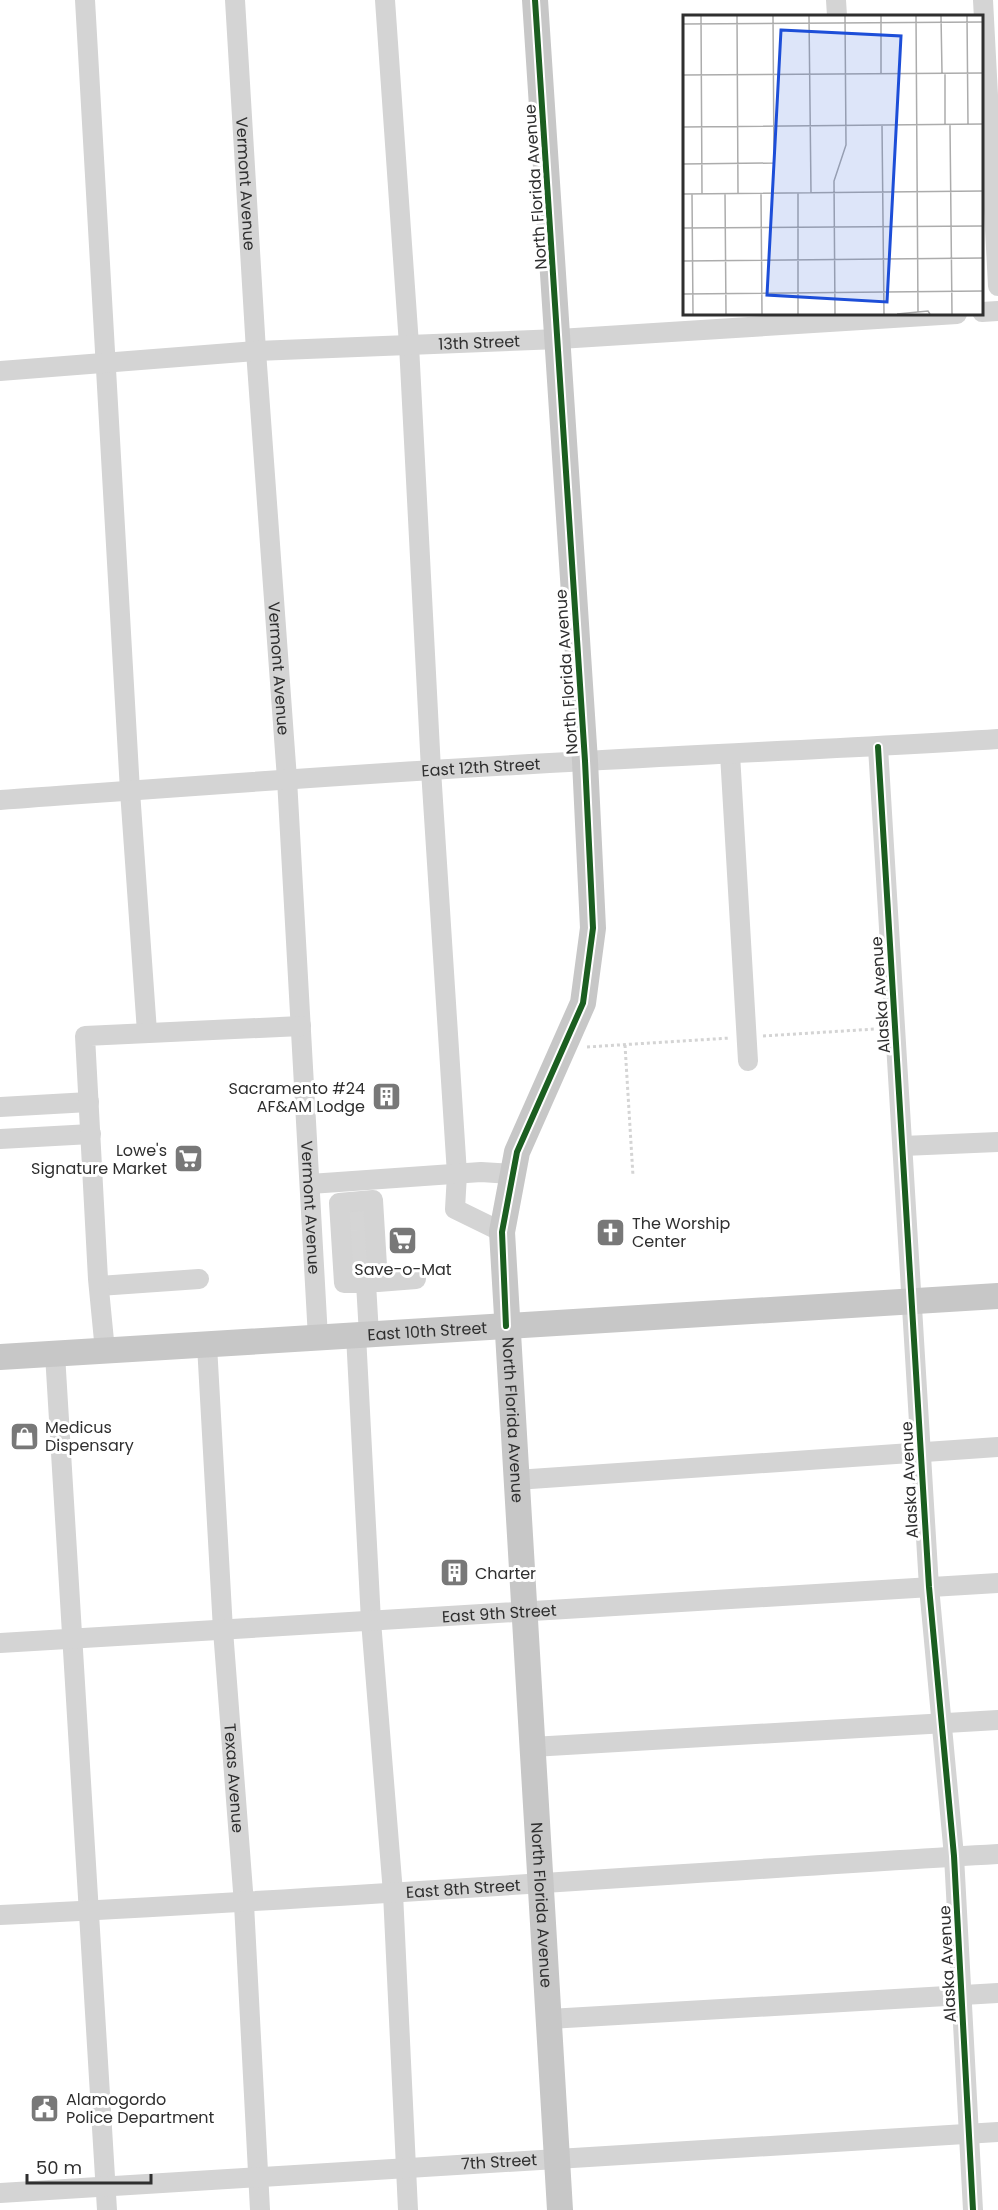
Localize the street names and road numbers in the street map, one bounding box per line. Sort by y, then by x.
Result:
street label: North Florida Avenue [518,103,553,271]
street label: Vermont Avenue [230,116,261,251]
street label: 13th Street [438,330,521,356]
street label: North Florida Avenue [549,588,584,756]
street label: Vermont Avenue [262,601,295,736]
street label: East 12th Street [421,752,541,782]
street label: Alaska Avenue [865,936,896,1054]
street label: Vermont Avenue [295,1140,325,1275]
street label: East 10th Street [367,1316,488,1347]
street label: North Florida Avenue [496,1336,529,1503]
street label: Alaska Avenue [895,1421,924,1539]
street label: East 9th Street [441,1599,557,1628]
street label: Texas Avenue [218,1723,250,1834]
street label: North Florida Avenue [525,1821,558,1989]
street label: East 8th Street [405,1874,521,1904]
street label: Alaska Avenue [933,1905,962,2023]
street label: 7th Street [460,2148,538,2176]

